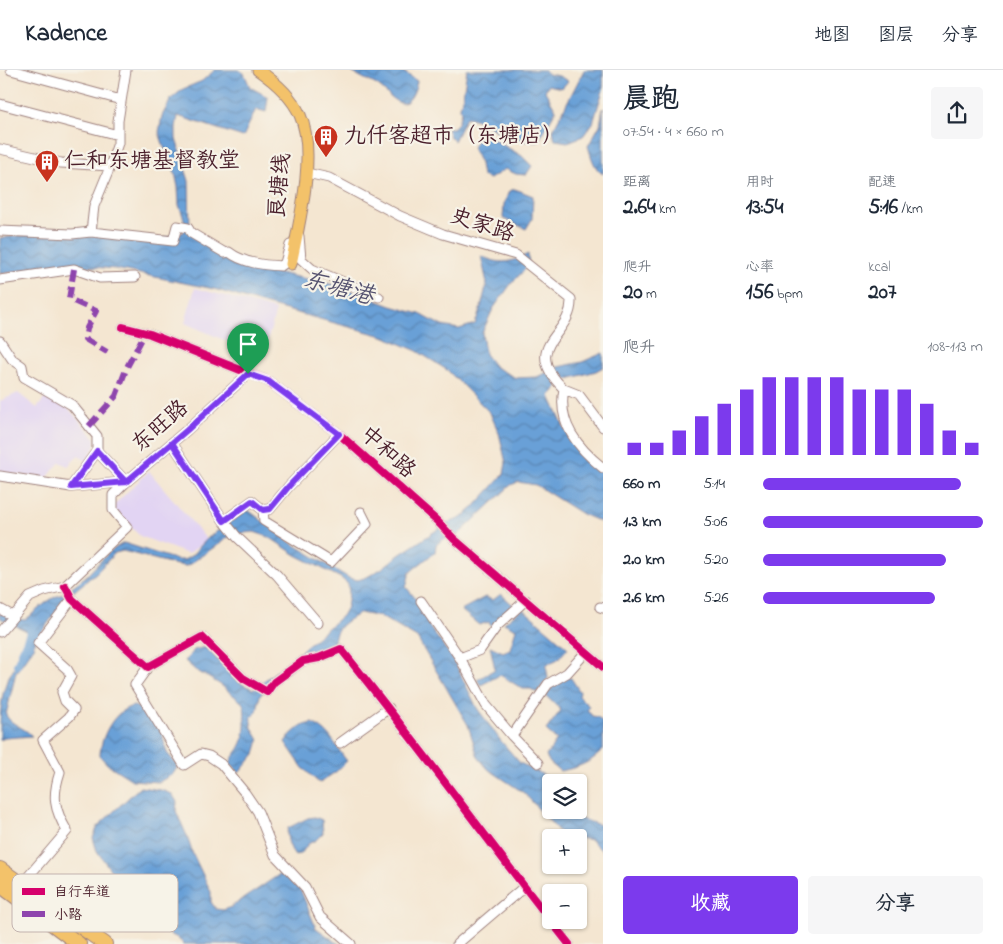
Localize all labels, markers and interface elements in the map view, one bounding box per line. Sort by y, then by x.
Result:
text: Kadence [25,17,107,52]
text: 地图 [814,23,850,49]
text: 图层 [878,23,914,49]
text: 分享 [942,23,978,49]
text: 晨跑 [623,80,679,121]
button: share [931,87,983,139]
text: 07:54 · 4 × 660 m [623,120,724,144]
place label: 九仟客超市（东塘店） [344,121,564,153]
building icon: 九仟客超市（东塘店） [313,124,339,158]
place label: 仁和东塘基督教堂 [64,146,240,178]
building icon: 仁和东塘基督教堂 [34,149,60,183]
street label: 良塘线 [262,152,300,220]
text: 距离 [623,172,651,193]
text: 用时 [746,172,774,193]
text: 配速 [868,172,896,193]
text: 2.64 [623,193,656,223]
text: 13:54 [746,193,783,223]
text: 5:16 [868,193,898,223]
text: km [656,199,676,220]
text: /km [898,199,923,220]
street label: 史家路 [446,201,518,251]
text: 爬升 [623,257,651,278]
text: 心率 [746,257,774,278]
text: kcal [868,257,891,278]
water label: 东塘港 [299,263,379,316]
text: 20 [623,278,643,308]
text: 156 [746,278,774,308]
text: 207 [868,278,897,308]
text: m [643,284,657,305]
text: bpm [774,284,803,305]
pin [227,323,269,374]
icon: arrive [234,330,262,358]
text: 108–113 m [927,335,983,359]
text: 爬升 [623,336,655,360]
street label: 东旺路 [126,393,196,461]
street label: 中和路 [352,419,422,487]
text: 660 m [623,472,660,496]
text: 5:14 [703,472,725,496]
text: 1.3 km [623,510,661,534]
text: 5:06 [703,510,727,534]
text: 2.0 km [623,548,665,572]
text: 5:20 [703,548,728,572]
text: 2.6 km [623,586,665,610]
text: 5:26 [703,586,729,610]
map controls [542,774,587,929]
button: layers [542,774,587,819]
button: + [542,829,587,874]
legend [12,874,178,932]
button: 收藏 [623,876,798,934]
button: 分享 [808,876,983,934]
text: 自行车道 [54,882,110,903]
button: − [542,884,587,929]
text: 小路 [54,905,82,926]

